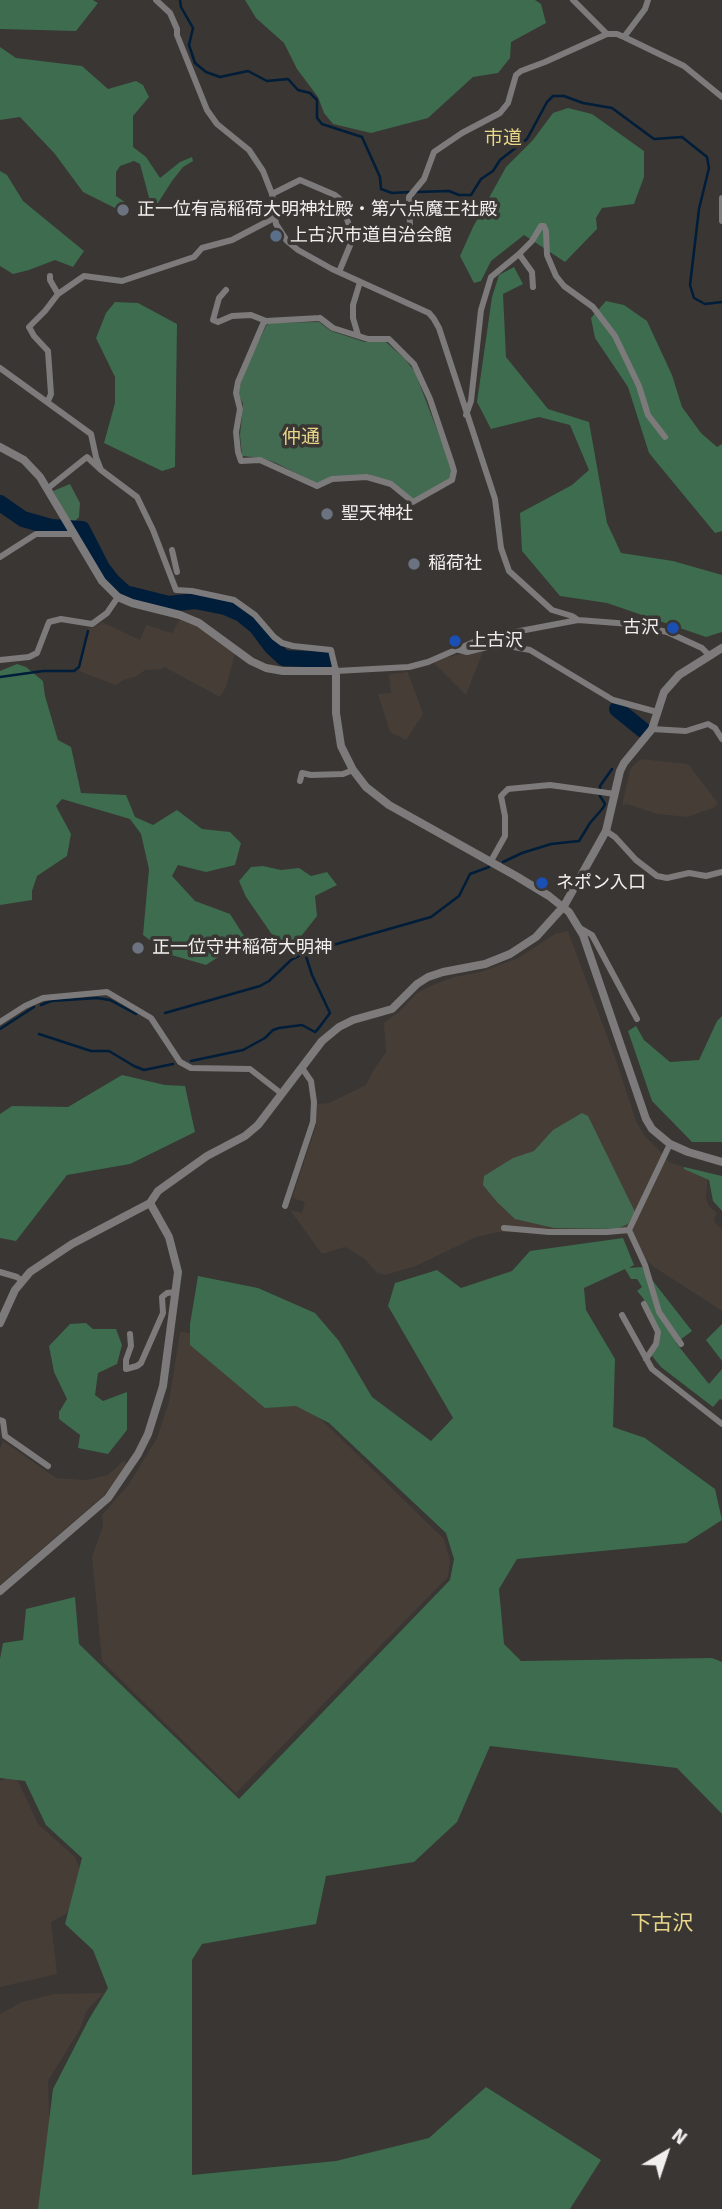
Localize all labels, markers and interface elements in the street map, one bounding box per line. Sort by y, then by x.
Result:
district label: 市道 [484,128,522,150]
place label: 正一位有高稲荷大明神社殿・第六点魔王社殿 [137,199,497,221]
marker: 正一位有高稲荷大明神社殿・第六点魔王社殿 [115,202,131,218]
place label: 上古沢市道自治会館 [290,225,452,247]
marker: 上古沢市道自治会館 [268,228,284,244]
district label: 仲通 [282,427,320,449]
place label: 聖天神社 [341,503,413,525]
marker: 聖天神社 [319,506,335,522]
place label: 稲荷社 [428,553,482,575]
marker: 稲荷社 [406,556,422,572]
place label: 古沢 [623,617,659,639]
marker: 古沢 [665,620,681,636]
place label: 上古沢 [469,630,523,652]
marker: 上古沢 [447,633,463,649]
place label: ネポン入口 [556,872,646,894]
marker: ネポン入口 [534,875,550,891]
place label: 正一位守井稲荷大明神 [152,937,332,959]
marker: 正一位守井稲荷大明神 [130,940,146,956]
district label: 下古沢 [631,1911,693,1937]
north arrow [631,2118,701,2188]
text: N [667,2123,692,2150]

